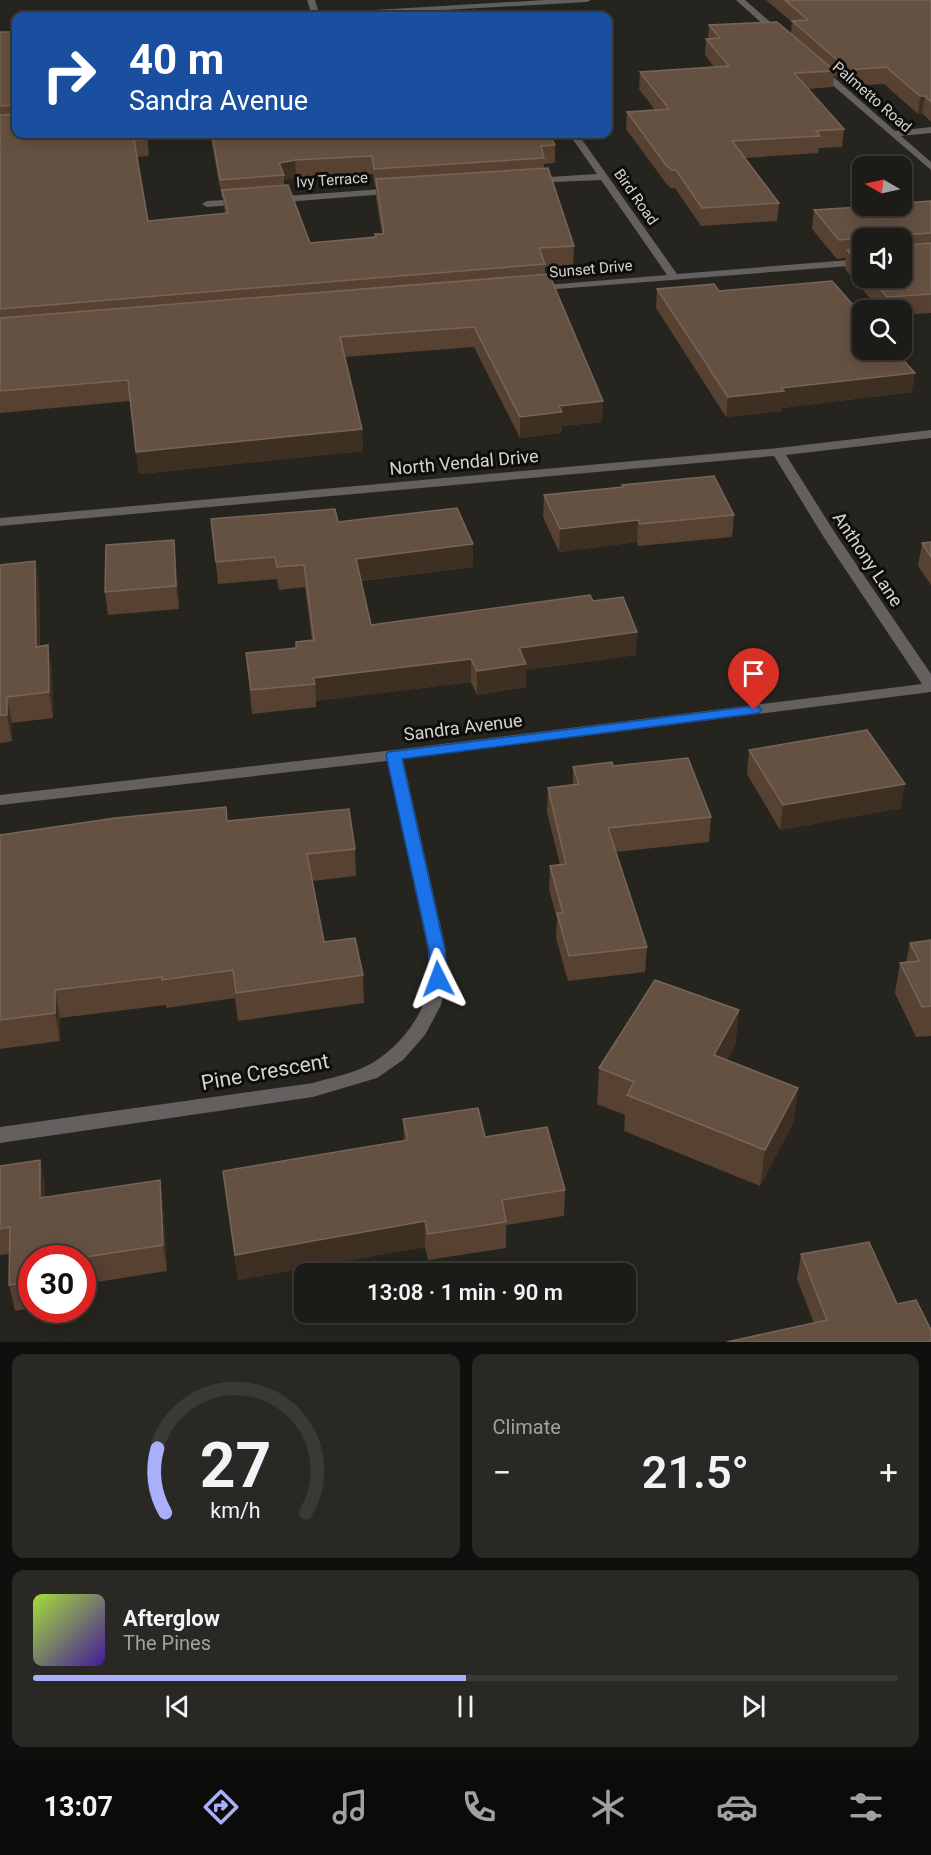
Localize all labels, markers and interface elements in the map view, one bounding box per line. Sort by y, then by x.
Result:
text: 40 m [129,35,224,84]
icon: right [30,36,108,114]
street label: Palmetto Road [829,58,915,136]
text: Sandra Avenue [129,85,308,117]
north arrow [852,156,912,216]
map controls [852,156,912,360]
street label: Bird Road [610,165,662,229]
street label: Ivy Terrace [296,169,369,191]
button: sound [852,228,912,288]
street label: Sunset Drive [549,256,633,282]
button: search [852,300,912,360]
street label: North Vendal Drive [389,445,539,479]
street label: Anthony Lane [829,508,907,610]
pin [728,648,779,710]
icon: arrive [737,657,770,690]
street label: Sandra Avenue [402,709,524,745]
position arrow [406,947,470,1011]
street label: Pine Crescent [199,1049,331,1095]
speed limit sign: 30 [18,1245,96,1323]
text: 13:08 · 1 min · 90 m [367,1280,563,1305]
text: Climate [493,1415,561,1439]
text: 27 [200,1429,272,1502]
text: 21.5° [642,1446,749,1499]
text: − [493,1453,511,1492]
text: + [879,1453,898,1492]
text: km/h [211,1498,261,1523]
text: Afterglow [123,1606,220,1631]
text: The Pines [123,1631,211,1655]
icon: previous [161,1690,194,1723]
icon: pause [449,1690,482,1723]
icon: next [737,1690,770,1723]
icon: directions [200,1786,242,1828]
icon: music [329,1786,371,1828]
icon: phone [458,1786,500,1828]
icon: climate [587,1786,629,1828]
icon: car [716,1786,758,1828]
icon: filters [845,1786,887,1828]
text: 13:07 [44,1791,113,1823]

